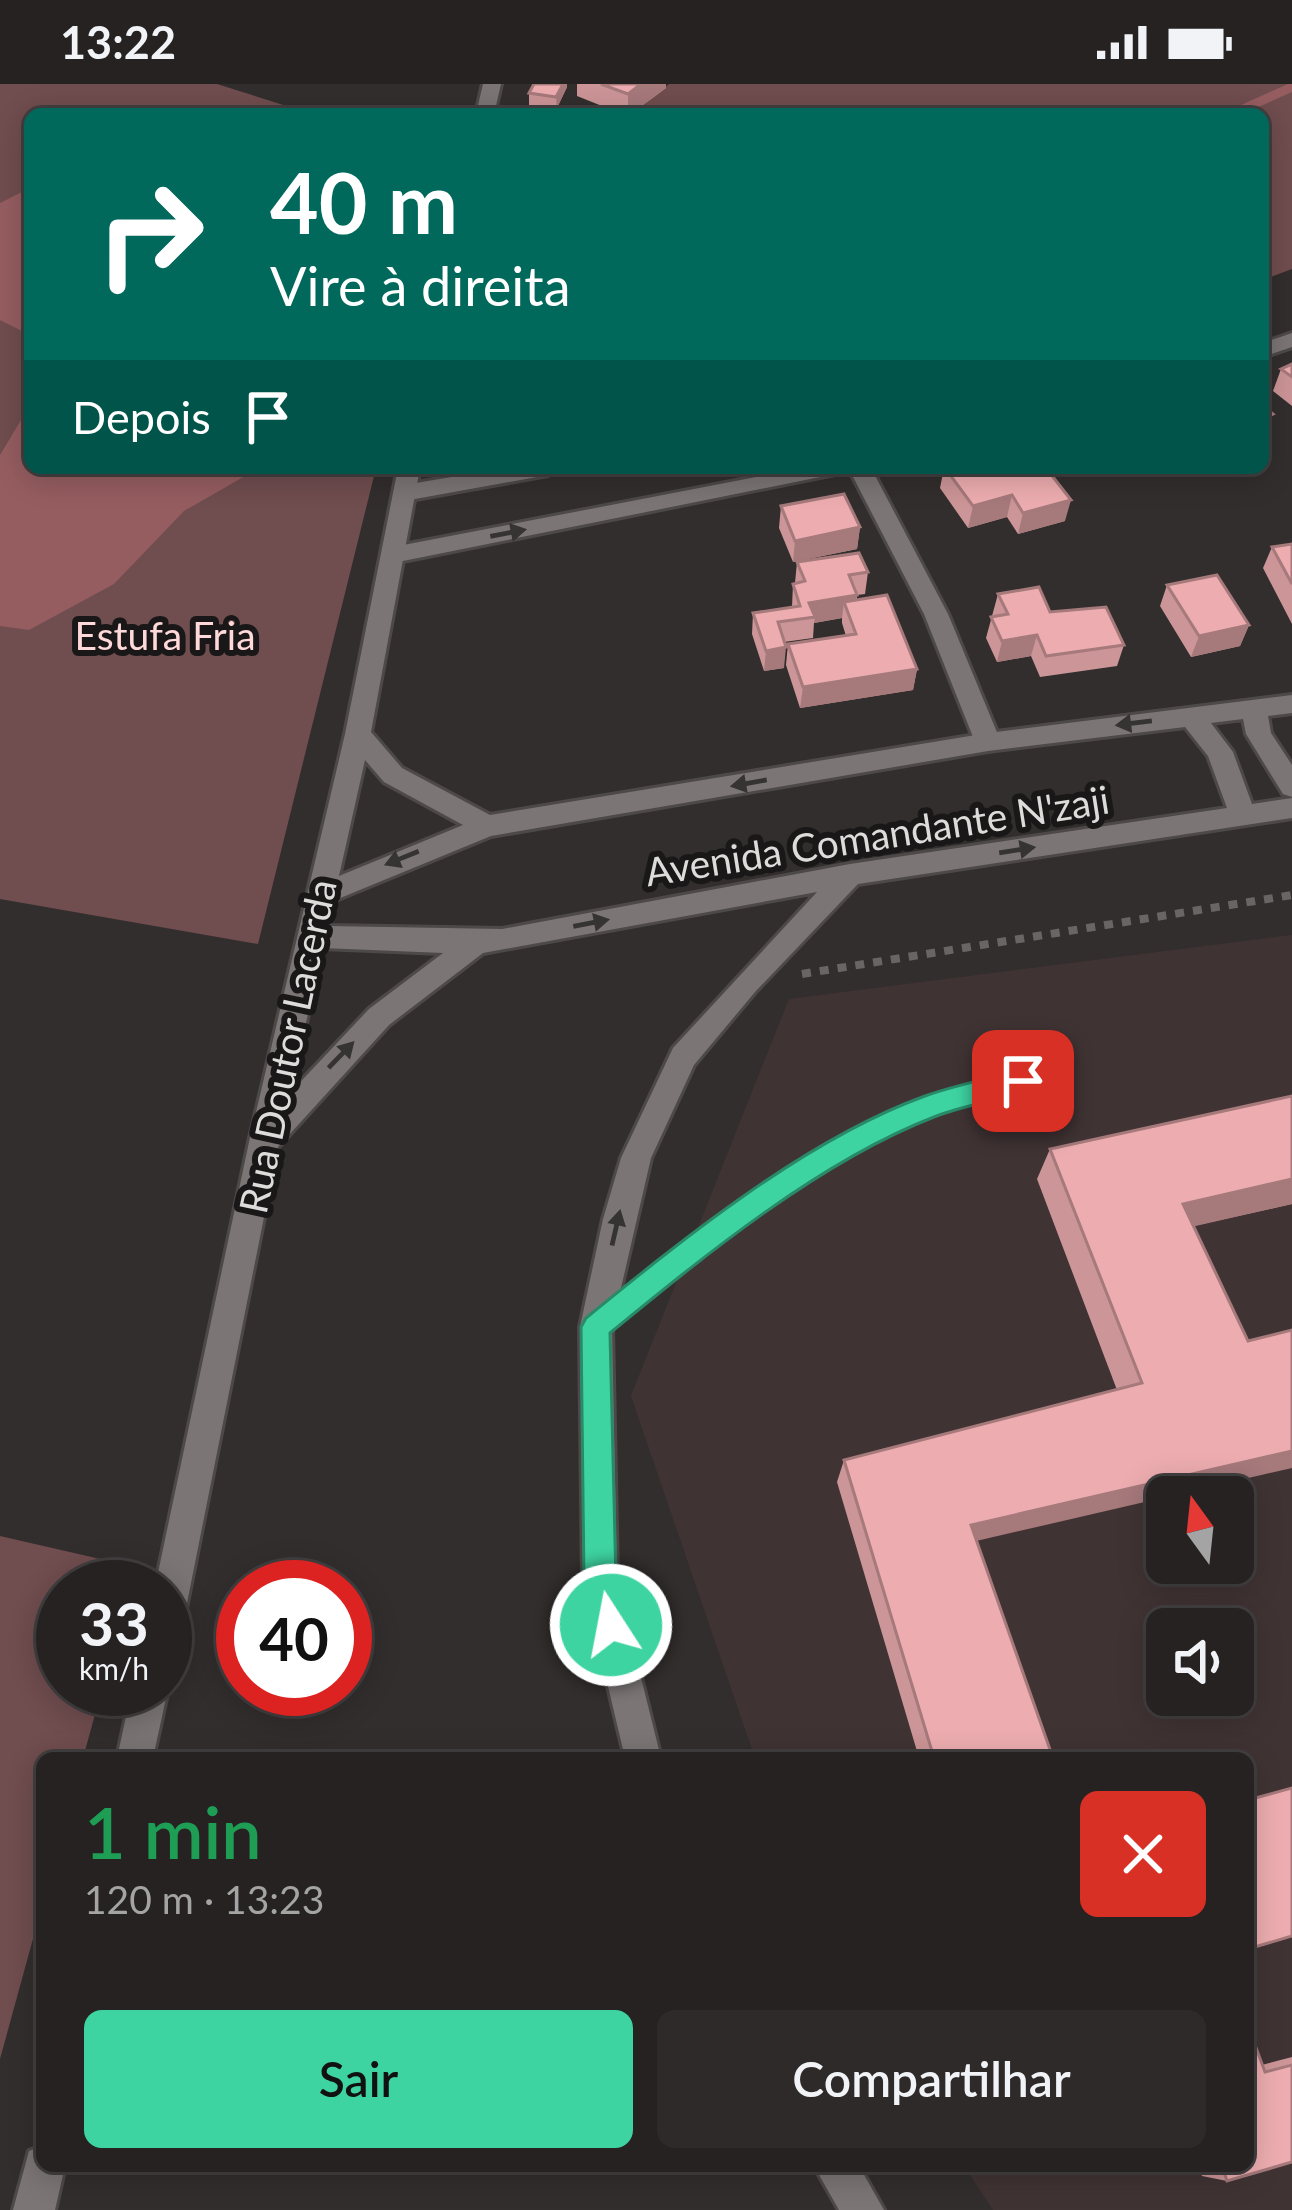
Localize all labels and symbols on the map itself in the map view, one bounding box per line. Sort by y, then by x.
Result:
one-way arrow [490,523,527,542]
park label: Estufa Fria [74,612,256,658]
one-way arrow [1115,714,1152,733]
one-way arrow [730,774,767,793]
street label: Avenida Comandante N'zaji [642,776,1112,894]
one-way arrow [999,840,1036,859]
one-way arrow [384,849,420,868]
street label: Rua Doutor Lacerda [229,875,345,1217]
one-way arrow [573,913,610,932]
pin [972,1030,1074,1132]
one-way arrow [327,1041,355,1070]
one-way arrow [608,1209,627,1247]
north arrow [1146,1476,1254,1584]
speed limit sign: 40 [216,1560,372,1716]
position arrow [548,1562,674,1688]

